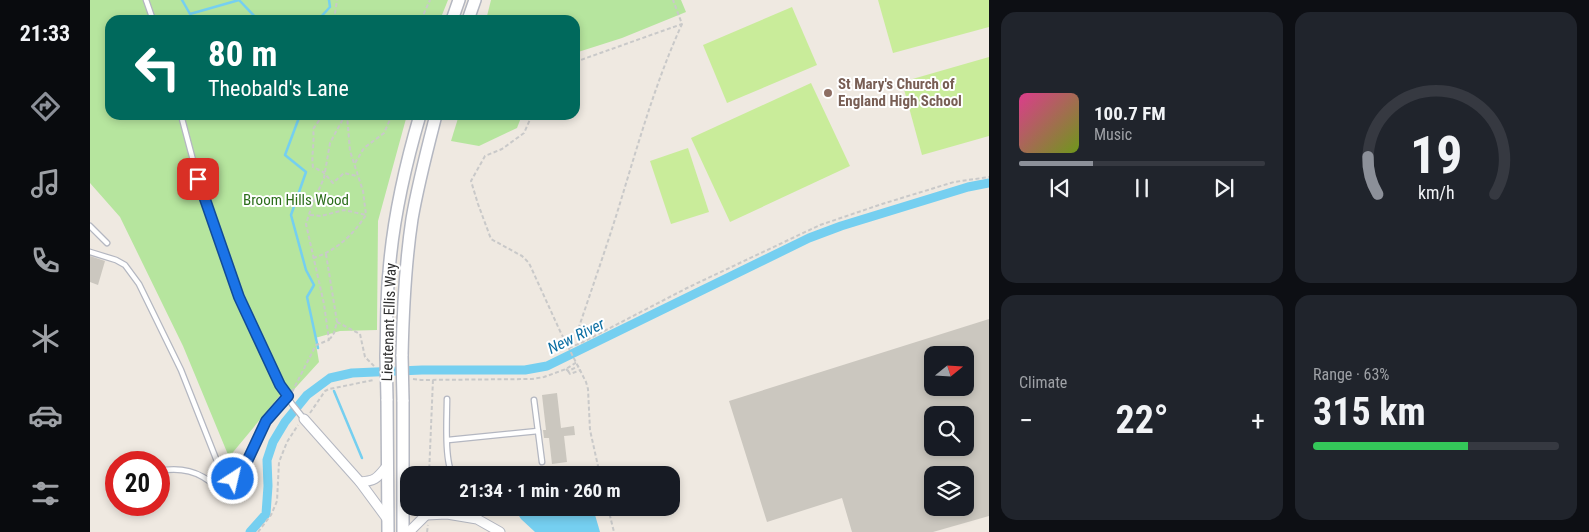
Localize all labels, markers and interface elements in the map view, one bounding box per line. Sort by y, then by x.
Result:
text: 21:33 [20,21,70,46]
text: 80 m [208,34,277,75]
icon: left [125,35,190,100]
place label: St Mary's Church of England High School [838,75,962,110]
text: Theobald's Lane [208,76,349,101]
marker: St Mary's Church of England High School [822,87,834,99]
icon: directions [28,89,63,124]
text: 100.7 FM [1094,102,1166,125]
text: Music [1094,125,1132,144]
text: 19 [1410,125,1462,186]
pin [177,158,219,200]
icon: arrive [184,165,212,193]
icon: music [28,166,63,201]
icon: previous [1046,174,1074,202]
icon: pause [1128,174,1156,202]
icon: next [1210,174,1238,202]
text: km/h [1418,182,1454,203]
park label: Broom Hills Wood [243,191,349,209]
icon: phone [28,243,63,278]
street label: Lieutenant Ellis Way [378,262,400,382]
water label: New River [544,314,609,358]
icon: climate [28,321,63,356]
north arrow [924,346,974,396]
map controls [924,346,974,516]
text: Range · 63% [1313,365,1389,384]
text: Climate [1019,373,1067,392]
text: 315 km [1313,390,1426,434]
icon: car [28,398,63,433]
text: 22° [1115,398,1169,442]
text: − [1019,404,1033,437]
text: + [1251,404,1265,437]
button: search [924,406,974,456]
speed limit sign: 20 [105,451,170,516]
position arrow [206,452,258,504]
button: layers [924,466,974,516]
icon: filters [28,476,63,511]
text: 21:34 · 1 min · 260 m [459,479,621,502]

